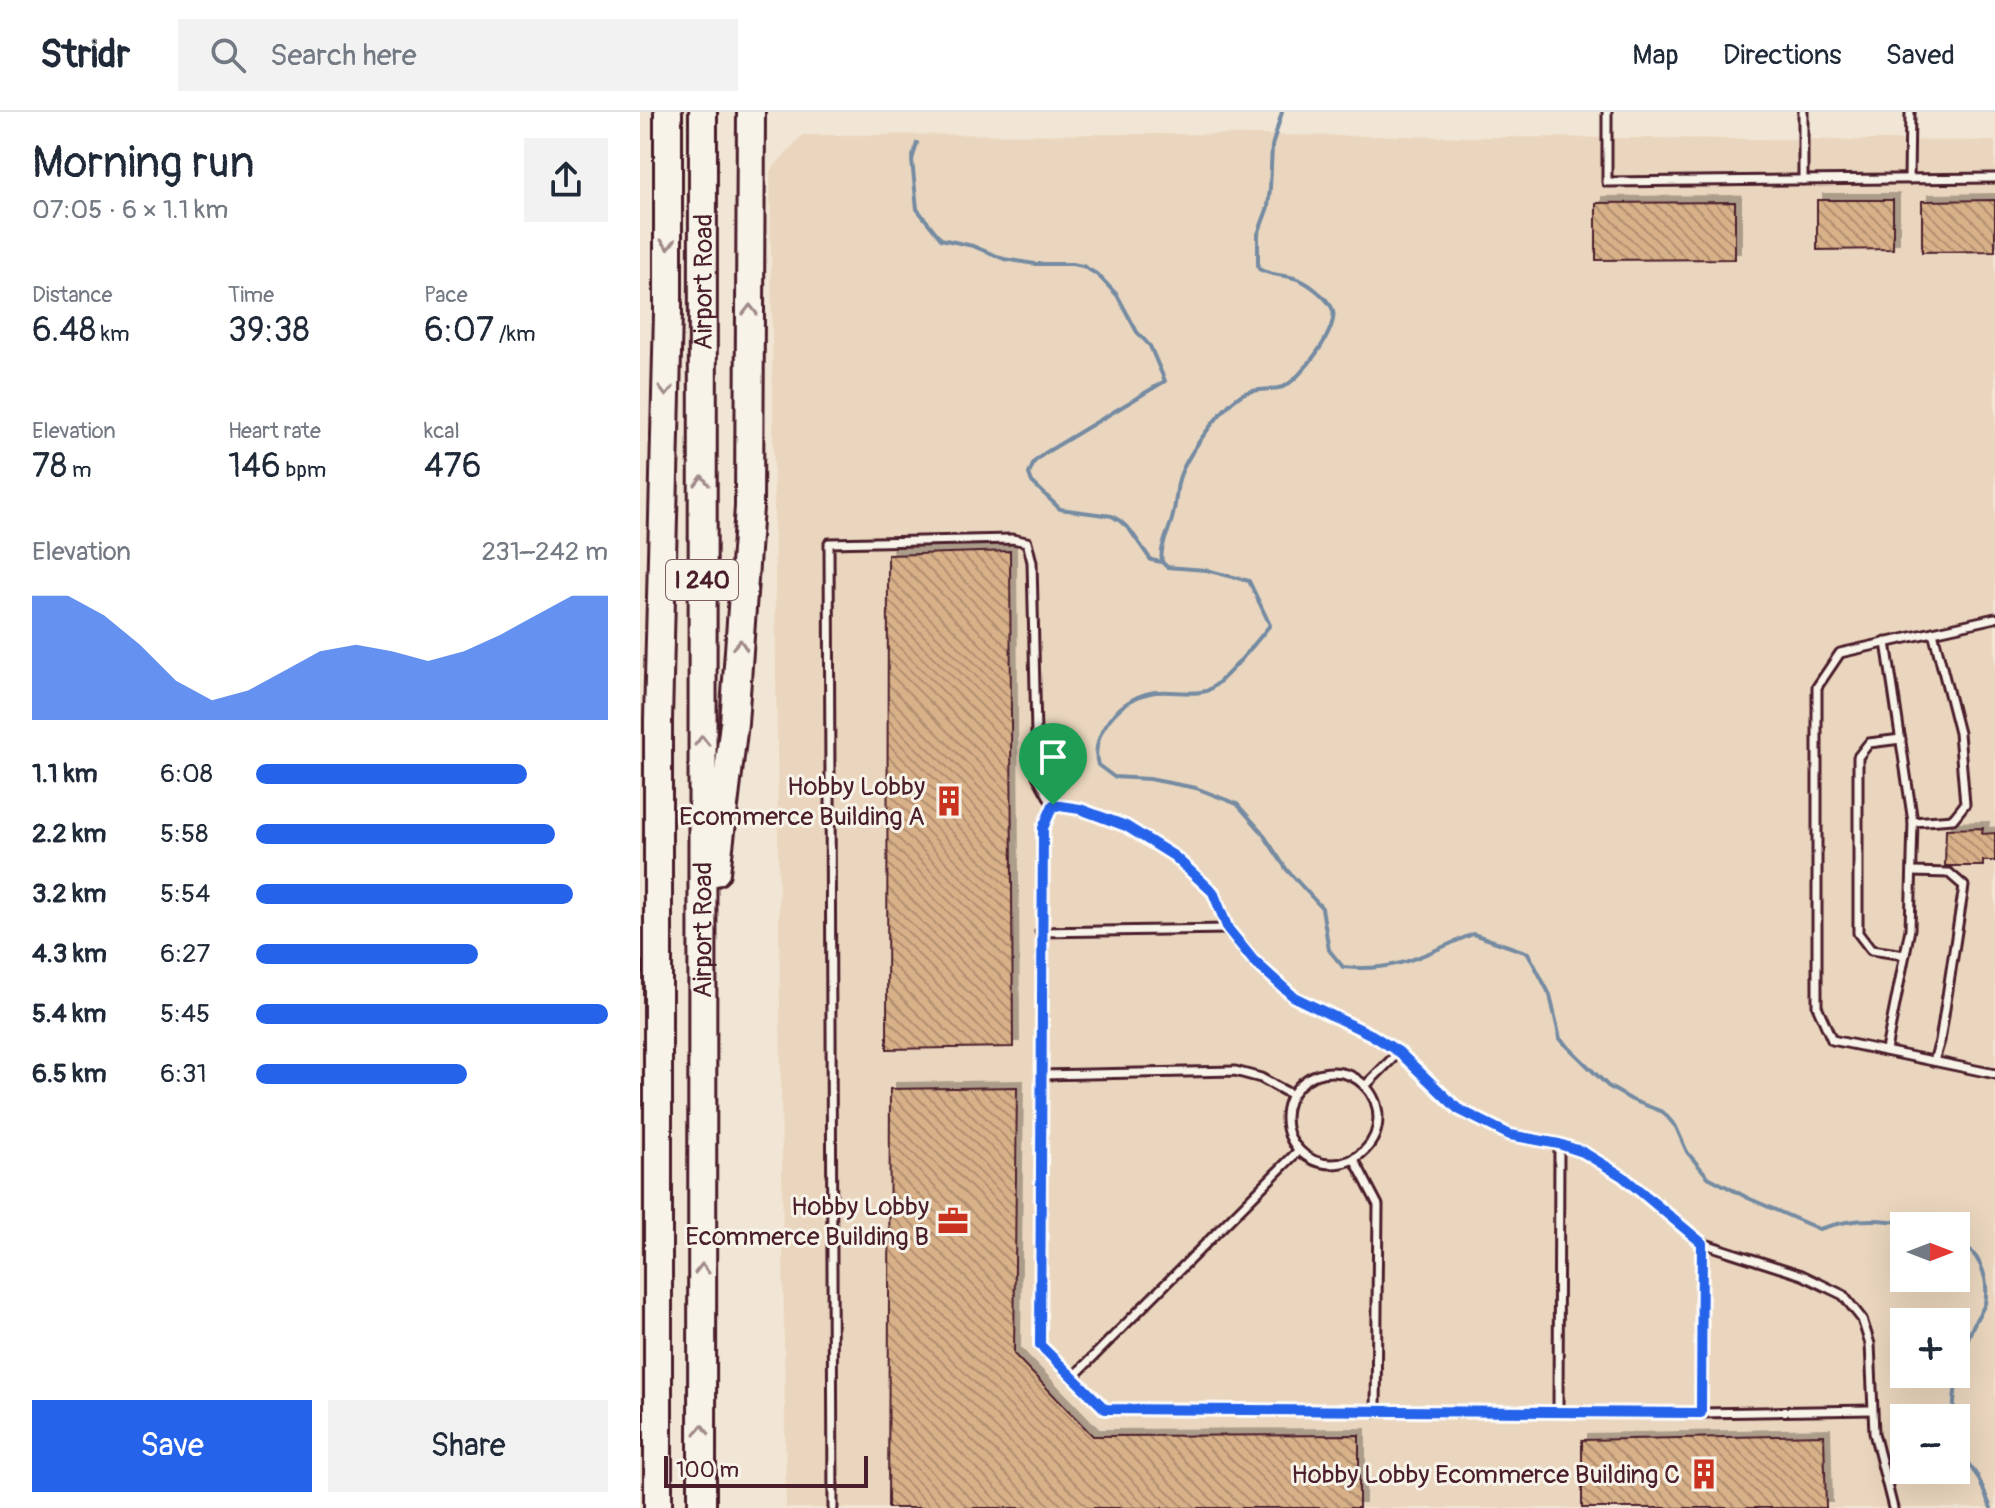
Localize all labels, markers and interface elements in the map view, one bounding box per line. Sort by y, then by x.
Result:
search box [178,19,738,91]
text: Stridr [40,31,130,79]
icon: search [206,33,250,77]
text: Search here [270,37,417,74]
text: Map [1632,38,1679,73]
text: Directions [1723,38,1842,73]
text: Saved [1886,38,1955,73]
text: Morning run [32,136,255,191]
button: share [524,138,608,222]
text: 07:05 · 6 × 1.1 km [32,194,228,226]
street label: Airport Road [688,214,720,350]
one-way arrow [659,238,677,251]
text: Distance [32,281,112,309]
text: Time [228,281,274,309]
text: Pace [424,281,468,309]
one-way arrow [741,303,759,316]
text: 6.48 [32,309,96,352]
text: 39:38 [228,309,310,352]
text: 6:07 [424,309,494,352]
text: km [96,320,130,348]
text: /km [494,320,535,348]
one-way arrow [657,385,675,398]
text: Elevation [32,417,116,445]
text: Heart rate [228,417,321,445]
text: kcal [424,417,460,445]
text: 78 [32,445,67,488]
text: 146 [228,445,281,488]
text: 476 [424,445,482,488]
text: m [67,456,91,484]
text: bpm [281,456,326,484]
one-way arrow [693,474,711,487]
text: Elevation [32,536,131,568]
text: 231–242 m [481,536,608,568]
road number: I 240 [666,560,738,600]
one-way arrow [731,638,748,651]
pin [1019,723,1087,805]
one-way arrow [693,734,711,747]
icon: arrive [1031,735,1075,779]
text: 1.1 km [32,758,98,790]
text: 6:08 [160,758,213,790]
place label: Hobby Lobby Ecommerce Building A [679,771,925,833]
building icon: Hobby Lobby Ecommerce Building A [932,784,966,818]
text: 2.2 km [32,818,106,850]
text: 5:58 [160,818,208,850]
street label: Airport Road [687,862,719,998]
text: 3.2 km [32,878,106,910]
text: 5:54 [160,878,210,910]
text: 4.3 km [32,938,107,970]
text: 6:27 [160,938,210,970]
text: 5.4 km [32,998,106,1030]
text: 5:45 [160,998,210,1030]
text: 6.5 km [32,1058,107,1090]
text: 6:31 [160,1058,207,1090]
place label: Hobby Lobby Ecommerce Building B [685,1191,929,1253]
office icon: Hobby Lobby Ecommerce Building B [936,1204,970,1238]
north arrow [1890,1212,1970,1292]
map controls [1890,1212,1970,1484]
one-way arrow [693,1262,711,1275]
button: + [1890,1308,1970,1388]
button: Save [32,1400,312,1492]
button: Share [328,1400,608,1492]
button: − [1890,1404,1970,1484]
one-way arrow [693,1423,711,1436]
scale bar [664,1452,868,1488]
text: 100 m [676,1456,739,1484]
building icon: Hobby Lobby Ecommerce Building C [1687,1457,1721,1491]
place label: Hobby Lobby Ecommerce Building C [1291,1459,1680,1491]

